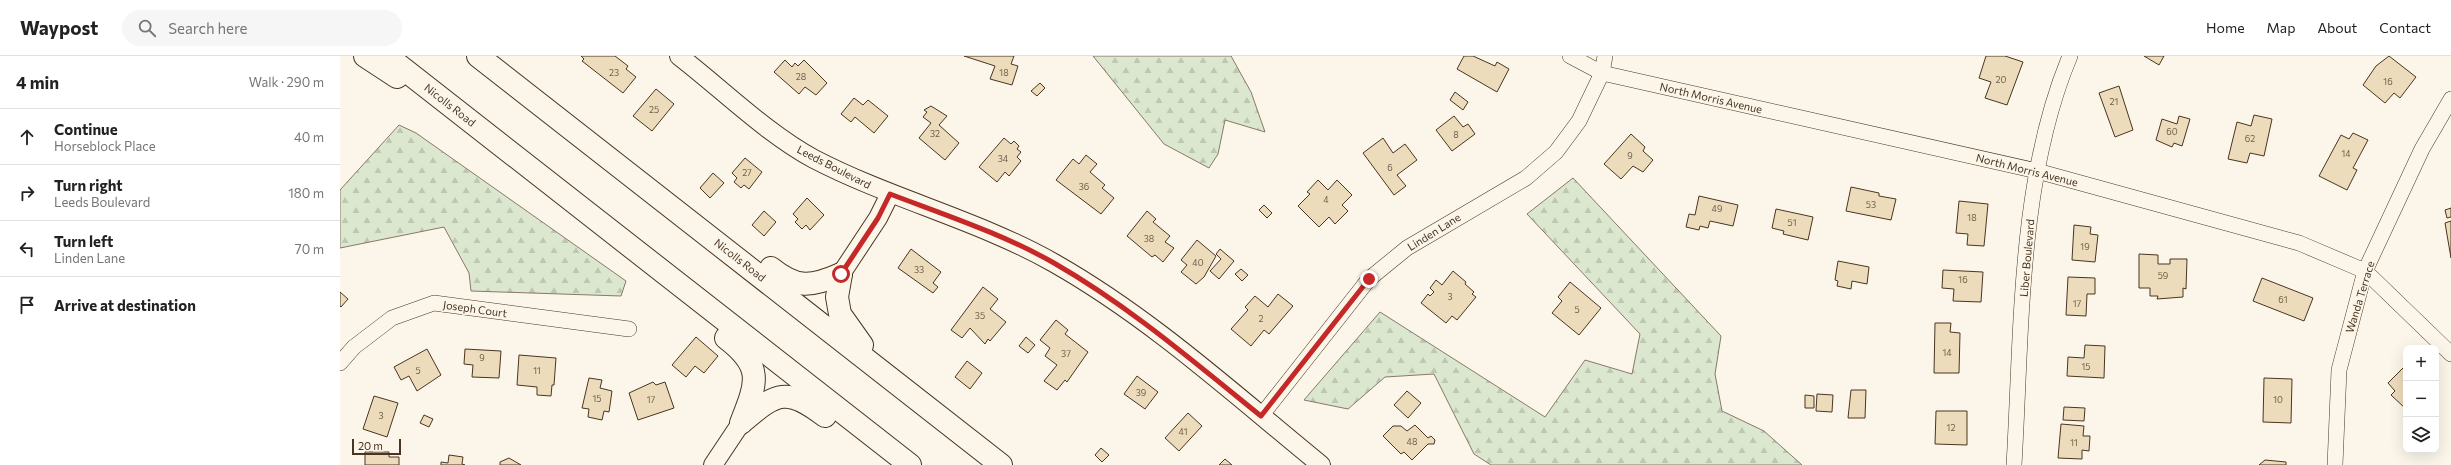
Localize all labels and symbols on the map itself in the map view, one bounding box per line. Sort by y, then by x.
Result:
house number: 23 [609,67,619,78]
house number: 18 [999,67,1009,78]
house number: 28 [796,71,806,82]
house number: 20 [1996,74,2007,85]
house number: 16 [2383,76,2393,87]
street label: North Morris Avenue [1659,79,1764,116]
street label: Nicolls Road [422,81,479,129]
house number: 21 [2110,96,2118,107]
house number: 25 [649,104,659,115]
house number: 60 [2166,126,2178,137]
house number: 32 [930,128,940,139]
house number: 8 [1453,129,1459,140]
house number: 62 [2245,133,2255,144]
street label: Leeds Boulevard [795,142,873,191]
house number: 14 [2341,148,2351,159]
house number: 9 [1627,150,1633,161]
street label: North Morris Avenue [1975,151,2080,189]
house number: 34 [998,153,1009,164]
house number: 6 [1387,162,1393,173]
house number: 27 [742,167,752,178]
house number: 36 [1079,181,1089,192]
house number: 4 [1323,194,1329,205]
house number: 53 [1866,199,1876,210]
house number: 49 [1712,203,1722,214]
street label: Linden Lane [1405,210,1463,253]
house number: 18 [1967,212,1977,223]
house number: 51 [1787,217,1797,228]
street label: Liber Boulevard [2017,219,2036,297]
house number: 38 [1144,233,1154,244]
street label: Nicolls Road [712,236,769,284]
house number: 19 [2080,241,2090,252]
house number: 40 [1192,257,1204,268]
street label: Wanda Terrace [2342,259,2377,334]
house number: 33 [914,264,924,275]
route start [832,265,850,283]
route end [1360,270,1378,288]
house number: 59 [2158,270,2168,281]
house number: 16 [1958,274,1968,285]
house number: 3 [1447,291,1453,302]
house number: 61 [2278,294,2288,305]
street label: Joseph Court [442,298,508,320]
house number: 17 [2073,298,2082,309]
house number: 5 [1574,304,1580,315]
house number: 35 [975,310,985,321]
house number: 2 [1259,313,1264,324]
house number: 14 [1942,347,1952,358]
house number: 37 [1061,348,1071,359]
house number: 9 [479,352,485,363]
house number: 15 [2081,361,2091,372]
house number: 5 [415,365,421,376]
house number: 11 [533,365,541,376]
house number: 39 [1136,387,1146,398]
house number: 15 [592,393,602,404]
house number: 17 [647,394,656,405]
house number: 10 [2273,394,2283,405]
house number: 3 [378,410,384,421]
house number: 12 [1947,422,1955,433]
house number: 41 [1179,426,1187,437]
house number: 48 [1407,436,1417,447]
scale bar [352,437,401,456]
house number: 11 [2070,437,2078,448]

